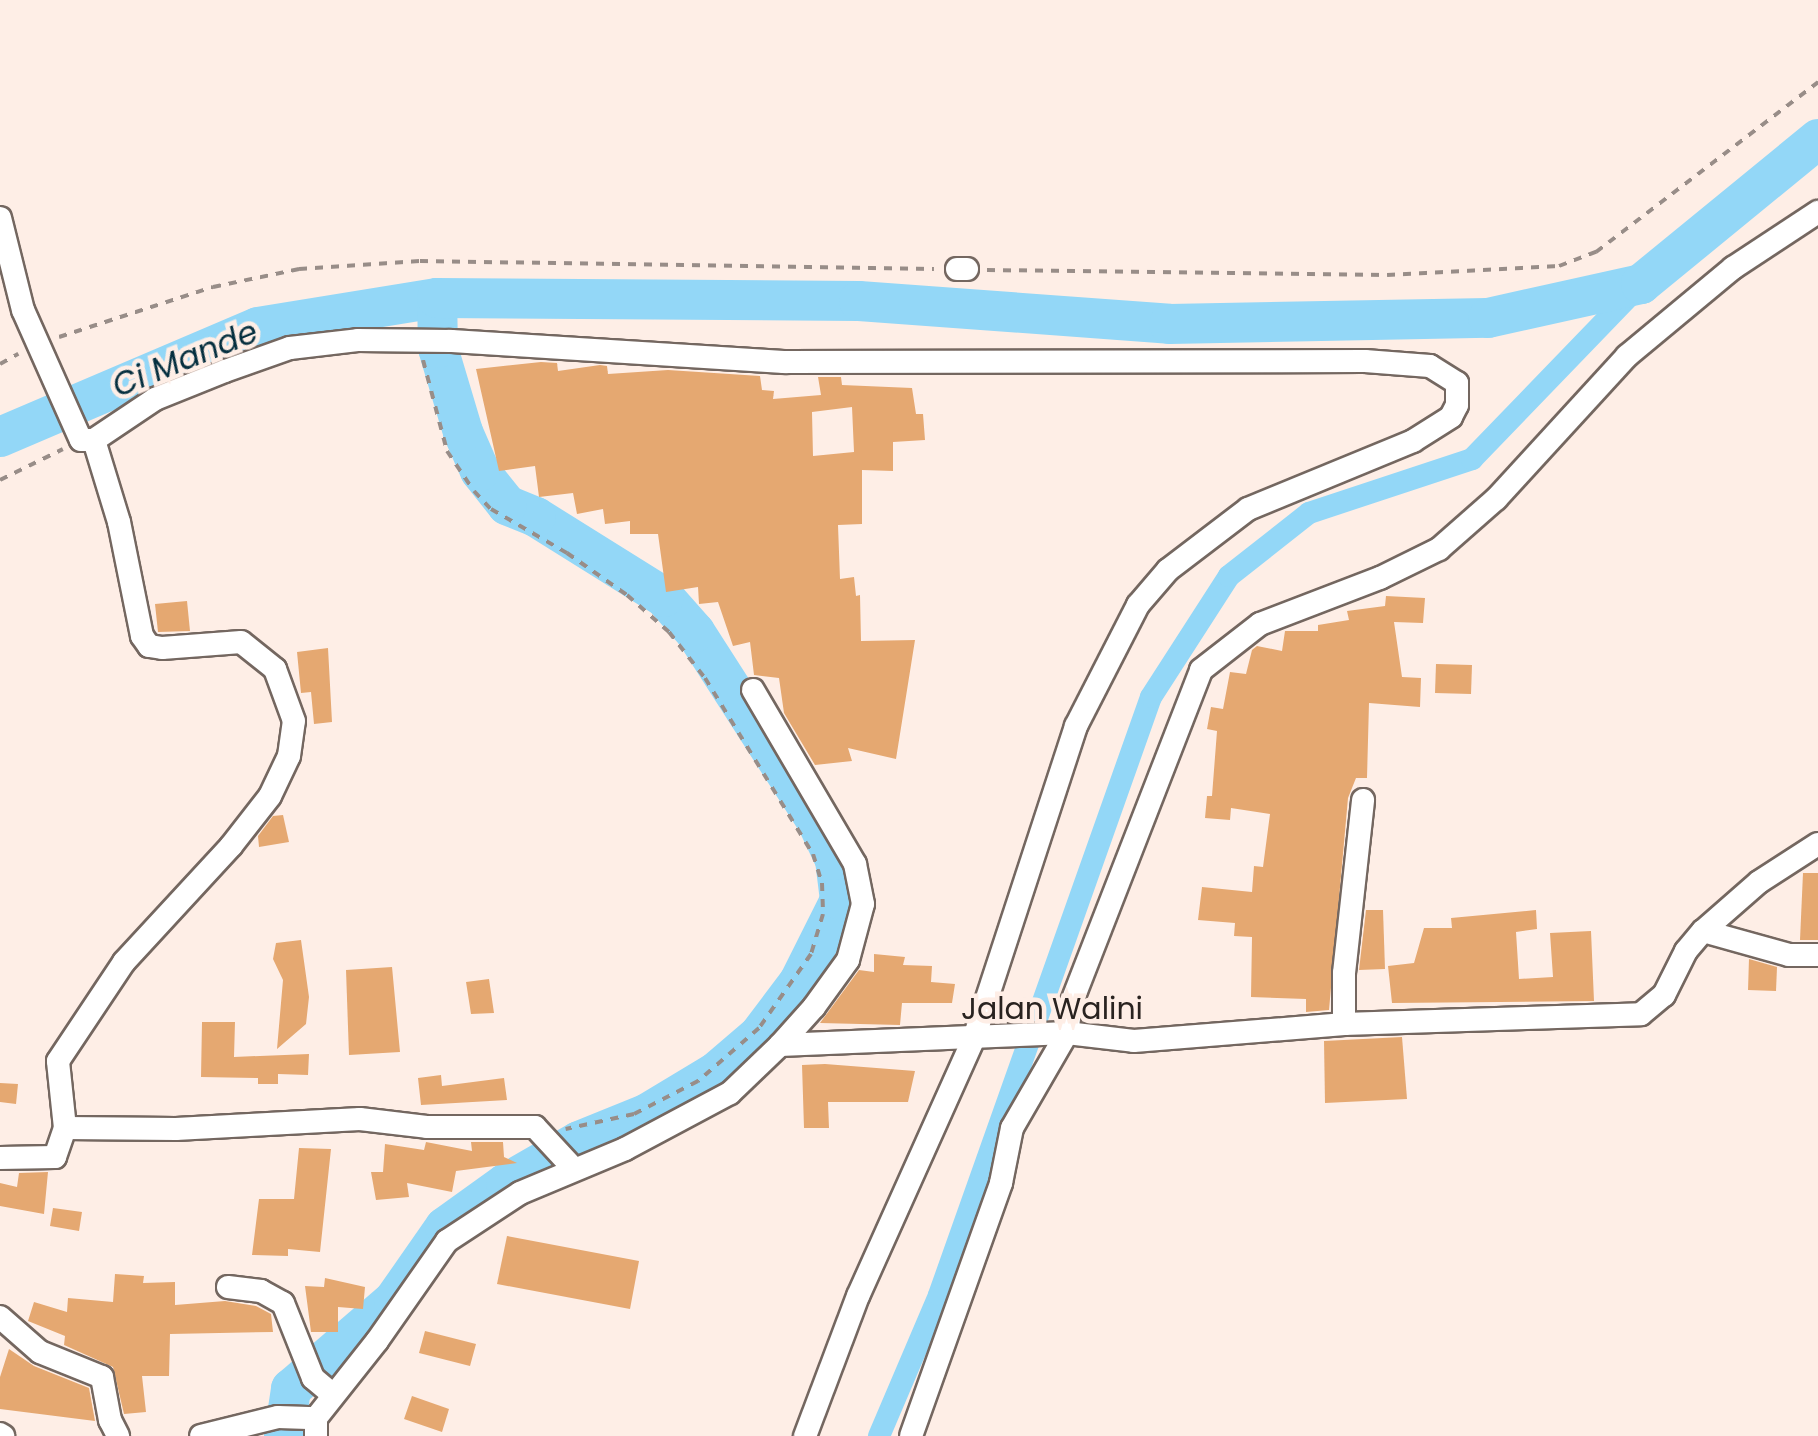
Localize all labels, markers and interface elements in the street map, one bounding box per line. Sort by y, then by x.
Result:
water label: Ci Mande [107,312,263,406]
street label: Jalan Walini [961,991,1143,1027]

